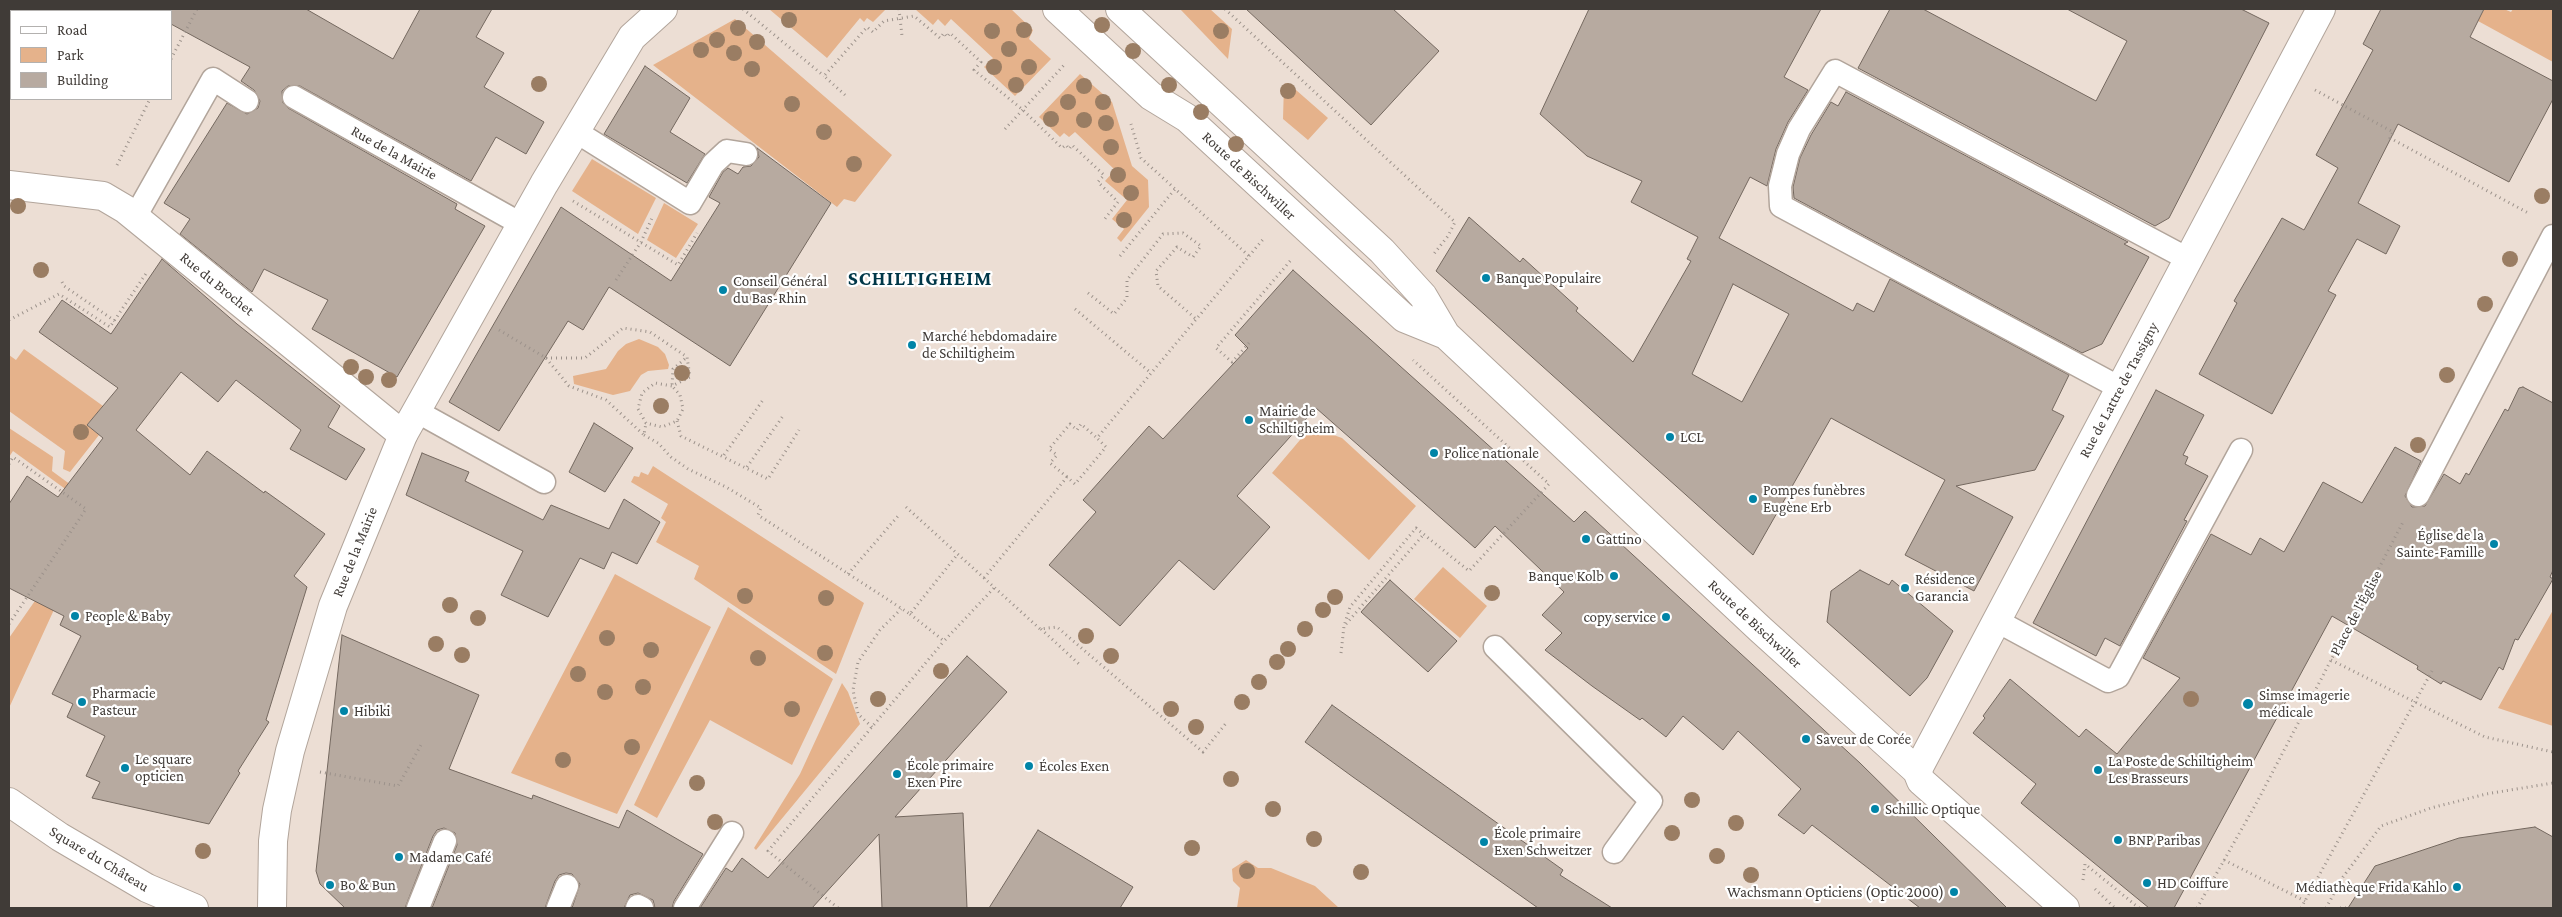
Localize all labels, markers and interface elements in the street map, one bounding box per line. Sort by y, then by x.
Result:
legend [10,10,172,100]
text: Road [57,22,87,38]
text: Park [57,47,84,63]
text: Building [57,72,108,88]
street label: Rue de la Mairie [348,122,440,184]
street label: Route de Bischwiller [1198,128,1300,224]
street label: Rue du Brochet [176,249,258,319]
district label: SCHILTIGHEIM [846,267,994,291]
place label: Banque Populaire [1496,269,1601,287]
place label: Conseil Général du Bas-Rhin [733,272,827,307]
marker: Banque Populaire [1480,272,1492,284]
marker: Conseil Général du Bas-Rhin [717,284,729,296]
street label: Rue de Lattre de Tassigny [2076,319,2162,461]
place label: Marché hebdomadaire de Schiltigheim [922,327,1057,362]
marker: Marché hebdomadaire de Schiltigheim [906,339,918,351]
place label: Mairie de Schiltigheim [1259,402,1335,437]
marker: Mairie de Schiltigheim [1243,414,1255,426]
place label: LCL [1680,428,1704,446]
marker: LCL [1664,431,1676,443]
place label: Police nationale [1444,444,1539,462]
marker: Police nationale [1428,447,1440,459]
place label: Pompes funèbres Eugène Erb [1763,481,1865,516]
marker: Pompes funèbres Eugène Erb [1747,493,1759,505]
street label: Rue de la Mairie [329,504,381,600]
place label: Église de la Sainte-Famille [2397,526,2484,561]
place label: Gattino [1596,530,1642,548]
marker: Gattino [1580,533,1592,545]
marker: Église de la Sainte-Famille [2488,538,2500,550]
place label: Banque Kolb [1528,567,1604,585]
street label: Place de l'Église [2326,567,2386,659]
marker: Banque Kolb [1608,570,1620,582]
place label: Résidence Garancia [1915,570,1975,605]
street label: Route de Bischwiller [1704,576,1806,672]
marker: Résidence Garancia [1899,582,1911,594]
place label: People & Baby [85,607,170,625]
place label: copy service [1583,608,1656,626]
marker: People & Baby [69,610,81,622]
marker: copy service [1660,611,1672,623]
place label: Pharmacie Pasteur [92,684,156,719]
place label: Simse imagerie médicale [2259,686,2350,721]
marker: Pharmacie Pasteur [76,696,88,708]
marker: Simse imagerie médicale [2241,697,2255,711]
place label: Hibiki [354,702,390,720]
marker: Hibiki [338,705,350,717]
place label: Saveur de Corée [1816,730,1911,748]
marker: Saveur de Corée [1800,733,1812,745]
place label: Le square opticien [135,750,192,785]
place label: La Poste de Schiltigheim Les Brasseurs [2108,752,2253,787]
place label: École primaire Exen Pire [907,756,994,791]
place label: Écoles Exen [1039,757,1109,775]
marker: Écoles Exen [1023,760,1035,772]
marker: Le square opticien [119,762,131,774]
marker: La Poste de Schiltigheim Les Brasseurs [2092,764,2104,776]
marker: École primaire Exen Pire [891,768,903,780]
place label: Schillic Optique [1885,800,1980,818]
marker: Schillic Optique [1869,803,1881,815]
street label: Square du Château [46,822,152,896]
place label: École primaire Exen Schweitzer [1494,824,1592,859]
place label: BNP Paribas [2128,831,2200,849]
marker: BNP Paribas [2112,834,2124,846]
marker: École primaire Exen Schweitzer [1478,836,1490,848]
place label: Madame Café [409,848,491,866]
marker: Madame Café [393,851,405,863]
place label: HD Coiffure [2157,874,2228,892]
place label: Bo & Bun [340,876,396,894]
marker: HD Coiffure [2141,877,2153,889]
place label: Médiathèque Frida Kahlo [2295,878,2447,896]
marker: Bo & Bun [324,879,336,891]
marker: Médiathèque Frida Kahlo [2451,881,2463,893]
place label: Wachsmann Opticiens (Optic 2000) [1727,883,1944,901]
marker: Wachsmann Opticiens (Optic 2000) [1948,886,1960,898]

